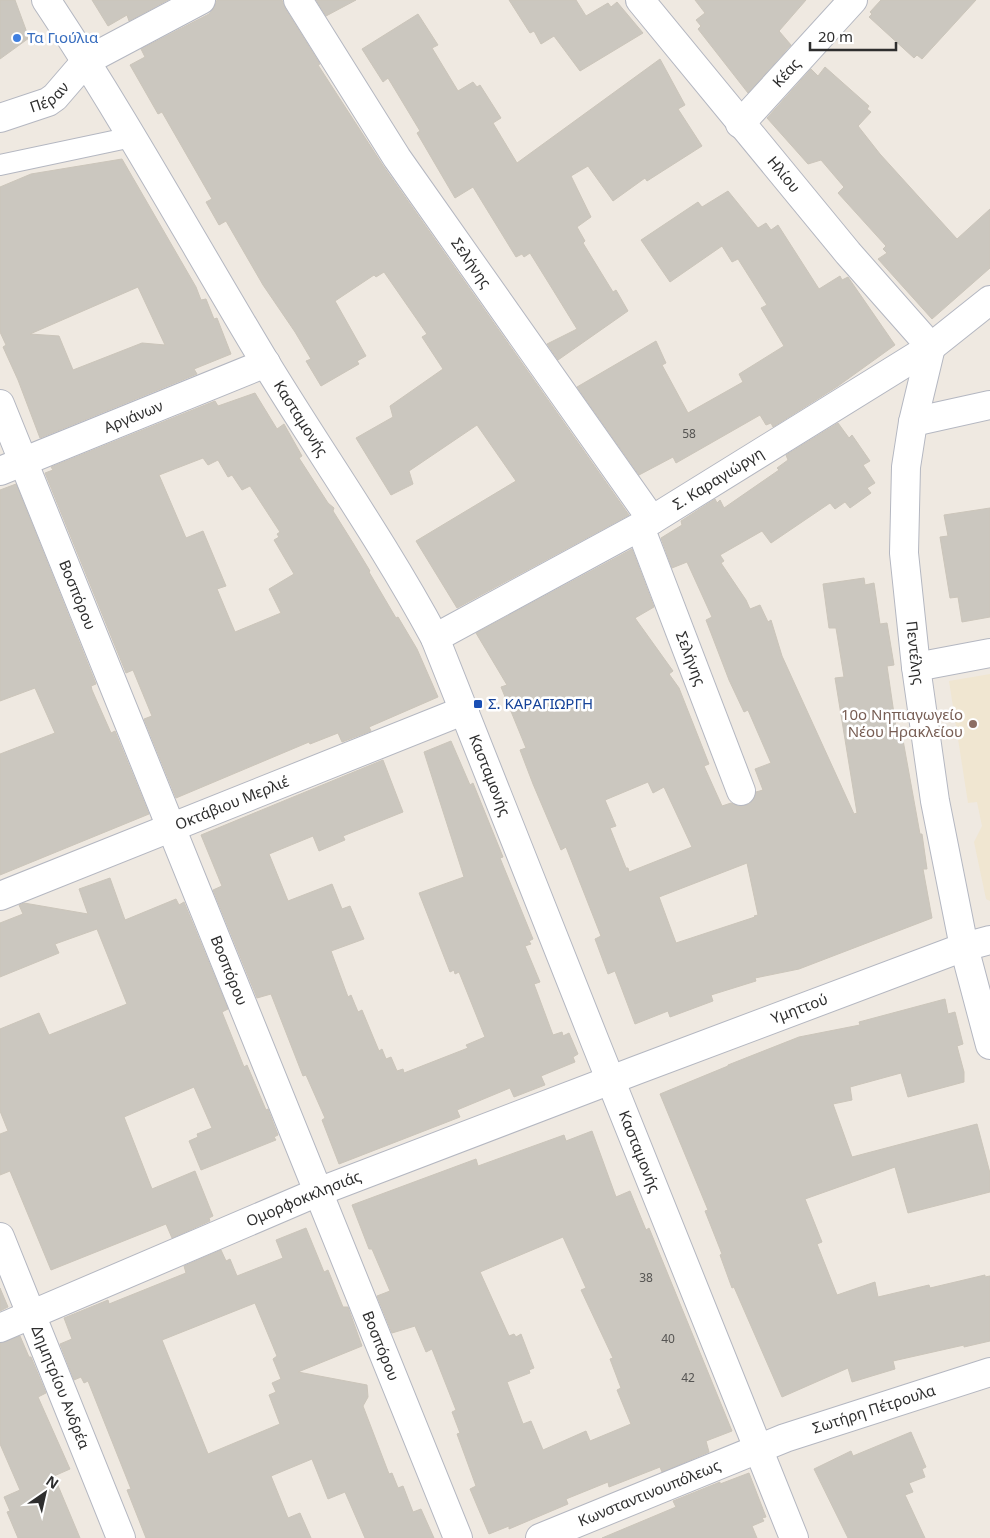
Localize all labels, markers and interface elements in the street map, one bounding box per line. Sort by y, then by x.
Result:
scale bar [810,20,896,52]
text: 20 m [818,26,853,46]
place label: Τα Γιούλια [27,27,99,47]
marker: Τα Γιούλια [11,32,23,44]
street label: Κέας [767,53,804,91]
street label: Πέραν [27,77,73,116]
street label: Ηλίου [763,151,805,196]
street label: Σελήνης [447,234,496,291]
street label: Κασταμονής [270,376,333,460]
street label: Αργάνων [100,395,166,437]
house number: 58 [682,425,696,442]
street label: Σ. Καραγιώργη [669,442,767,514]
street label: Βοσπόρου [55,557,101,633]
street label: Πεντέλης [902,620,929,686]
street label: Σελήνης [672,628,711,688]
place label: Σ. ΚΑΡΑΓΙΩΡΓΗ [488,693,593,713]
marker: Σ. ΚΑΡΑΓΙΩΡΓΗ [472,698,484,710]
place label: 10ο Νηπιαγωγείο Νέου Ηρακλείου [841,704,963,741]
marker: 10ο Νηπιαγωγείο Νέου Ηρακλείου [967,718,979,730]
street label: Κασταμονής [465,731,516,819]
street label: Οκτάβιου Μερλιέ [172,770,292,834]
street label: Βοσπόρου [207,932,253,1008]
street label: Υμηττού [768,988,830,1028]
street label: Κασταμονής [615,1107,665,1195]
street label: Ομορφοκκλησιάς [243,1166,364,1231]
house number: 38 [639,1269,653,1286]
street label: Βοσπόρου [358,1308,405,1384]
street label: Δημητρίου Ανδρέα [28,1322,95,1452]
house number: 40 [661,1330,675,1347]
house number: 42 [681,1369,695,1386]
street label: Σωτήρη Πέτρουλα [810,1379,938,1438]
street label: Κωνσταντινουπόλεως [575,1455,723,1530]
north arrow [20,1468,70,1518]
text: N [43,1471,63,1493]

